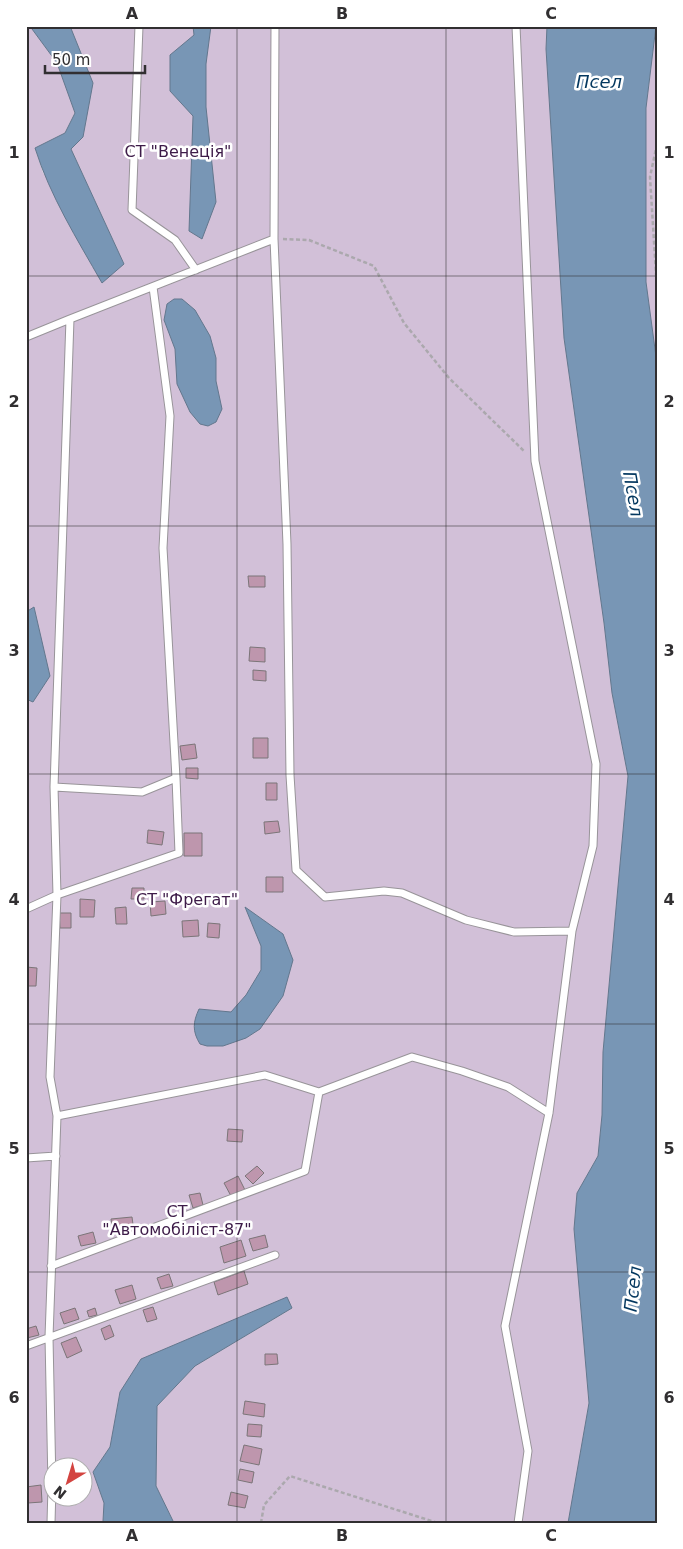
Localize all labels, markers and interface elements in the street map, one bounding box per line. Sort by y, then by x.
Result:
text: A [126,4,139,23]
text: B [336,4,348,23]
text: C [545,4,557,23]
scale bar [45,42,145,74]
text: 50 m [52,51,90,69]
water label: Псел [576,71,622,92]
park label: СТ "Венеція" [125,142,231,161]
text: 1 [8,143,20,162]
text: 1 [663,143,675,162]
text: 2 [8,392,20,411]
text: 2 [663,392,675,411]
water label: Псел [619,469,648,518]
text: 3 [8,641,20,660]
text: 3 [663,641,675,660]
text: 4 [8,890,20,909]
park label: СТ "Фрегат" [136,890,238,909]
text: 4 [663,890,675,909]
text: 5 [8,1139,20,1158]
text: 5 [663,1139,675,1158]
park label: СТ "Автомобiлiст-87" [102,1202,252,1239]
water label: Псел [620,1265,645,1313]
text: 6 [8,1388,20,1407]
text: 6 [663,1388,675,1407]
north arrow [42,1456,92,1506]
text: N [50,1482,70,1502]
text: A [126,1526,139,1545]
text: B [336,1526,348,1545]
text: C [545,1526,557,1545]

